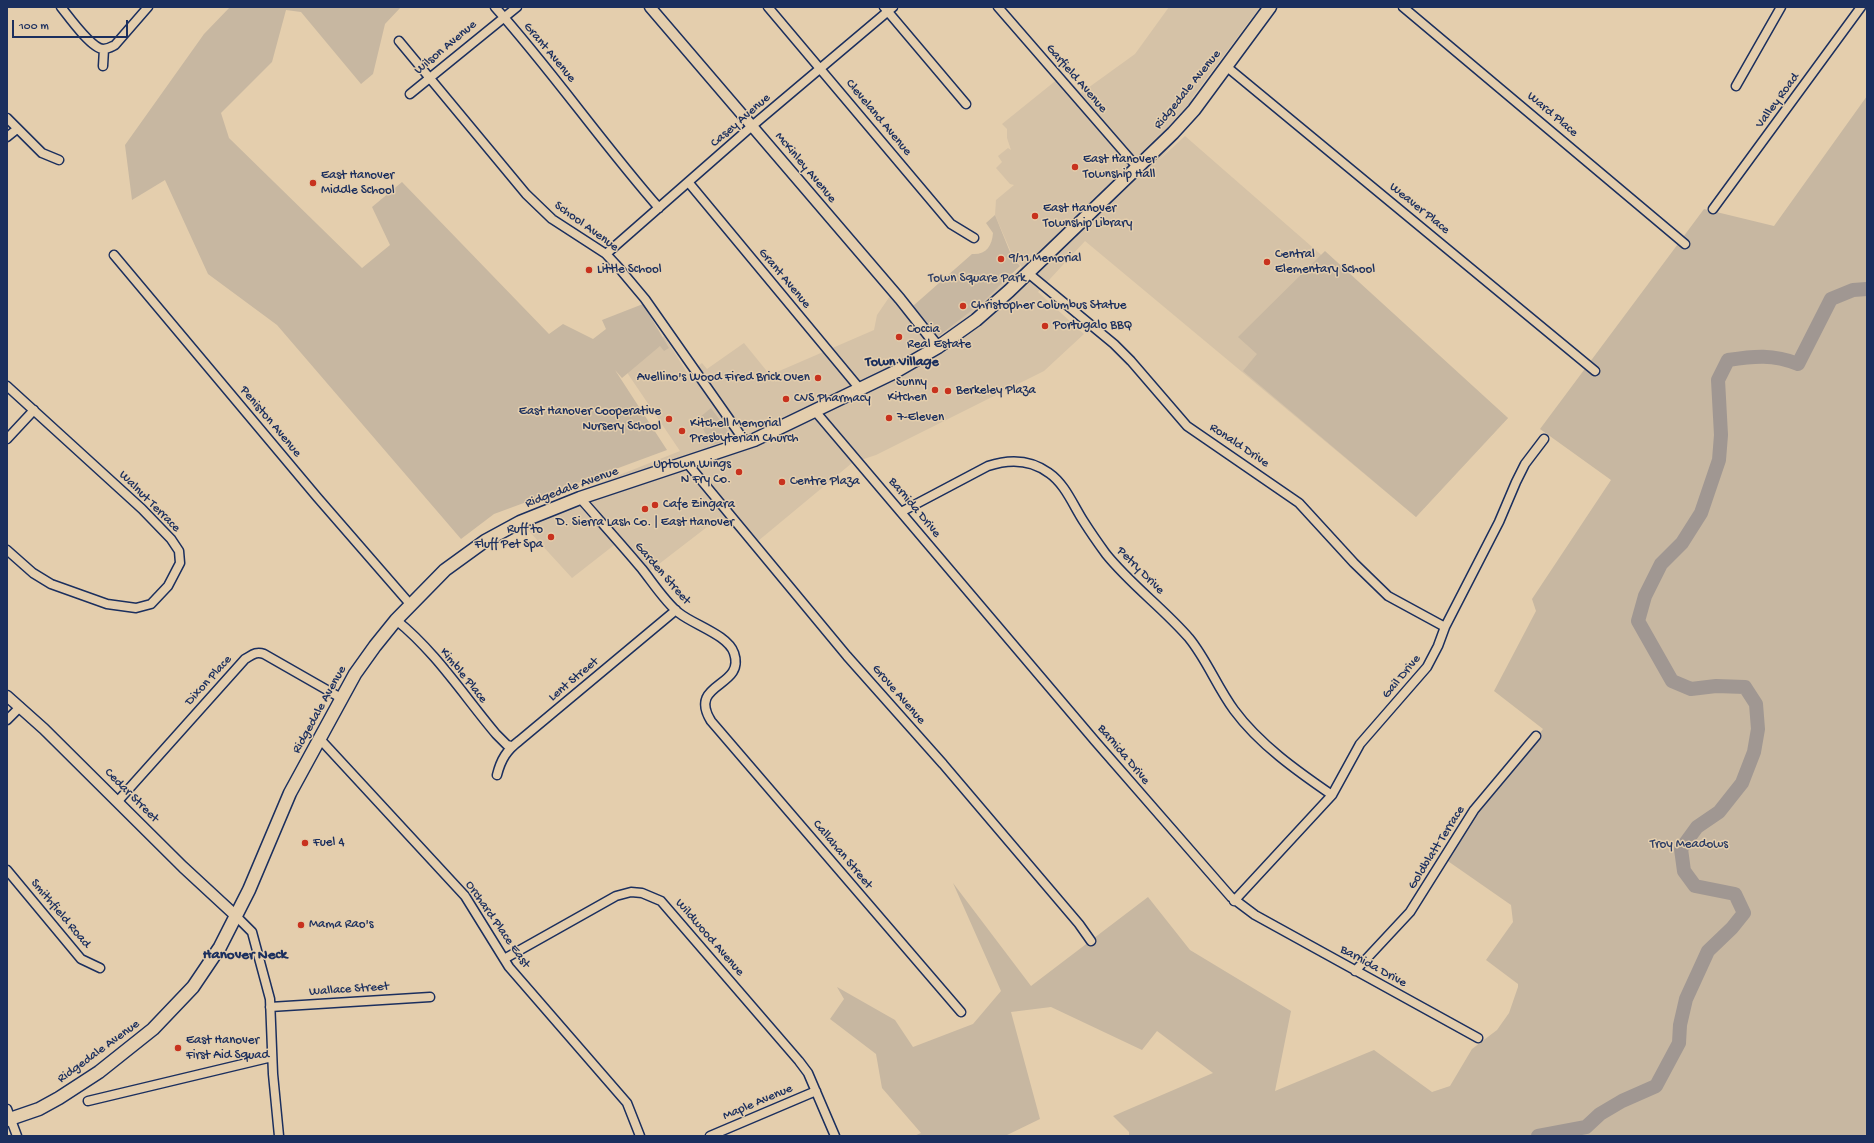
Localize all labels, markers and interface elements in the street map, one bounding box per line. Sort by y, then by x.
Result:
scale bar [14,12,130,38]
street label: Wilson Avenue [412,17,480,79]
text: 100 m [19,20,49,34]
street label: Grant Avenue [519,20,579,86]
street label: Garfield Avenue [1042,41,1110,117]
street label: Ridgedale Avenue [1151,47,1225,133]
street label: Valley Road [1753,70,1803,132]
street label: Cleveland Avenue [841,77,915,159]
street label: Ward Place [1523,89,1581,141]
street label: Casey Avenue [708,91,774,151]
street label: McKinley Avenue [771,129,839,207]
place label: East Hanover Township Hall [1083,152,1156,183]
marker: East Hanover Township Hall [1070,162,1080,172]
place label: East Hanover Middle School [321,168,395,199]
marker: East Hanover Middle School [308,178,318,188]
street label: Weaver Place [1386,180,1452,238]
street label: School Avenue [551,198,621,256]
place label: East Hanover Township Library [1043,201,1132,232]
marker: East Hanover Township Library [1030,211,1040,221]
street label: Grant Avenue [754,246,814,312]
place label: Central Elementary School [1275,247,1375,278]
place label: 9/11 Memorial [1009,251,1081,267]
marker: 9/11 Memorial [996,254,1006,264]
marker: Central Elementary School [1262,257,1272,267]
place label: Little School [597,262,662,278]
marker: Little School [584,265,594,275]
park label: Town Square Park [928,271,1026,287]
place label: Christopher Columbus Statue [971,298,1127,314]
marker: Christopher Columbus Statue [958,301,968,311]
place label: Portugalo BBQ [1053,318,1132,334]
marker: Portugalo BBQ [1040,321,1050,331]
place label: Coccia Real Estate [907,322,971,353]
marker: Coccia Real Estate [894,332,904,342]
district label: Town Village [865,355,939,371]
place label: Avellino's Wood Fired Brick Oven [637,370,810,386]
marker: Avellino's Wood Fired Brick Oven [813,373,823,383]
place label: Sunny Kitchen [887,375,927,406]
street label: Peniston Avenue [236,383,304,461]
place label: Berkeley Plaza [956,383,1036,399]
marker: Sunny Kitchen [930,385,940,395]
marker: Berkeley Plaza [943,386,953,396]
place label: CVS Pharmacy [794,391,871,407]
marker: CVS Pharmacy [781,394,791,404]
place label: East Hanover Cooperative Nursery School [519,404,661,435]
place label: 7-Eleven [897,410,944,426]
marker: 7-Eleven [884,413,894,423]
marker: East Hanover Cooperative Nursery School [664,414,674,424]
place label: Kitchell Memorial Presbyterian Church [690,416,799,447]
street label: Ronald Drive [1206,420,1272,472]
marker: Kitchell Memorial Presbyterian Church [677,426,687,436]
place label: Uptown Wings N Fry Co. [653,457,731,488]
street label: Ridgedale Avenue [523,464,621,512]
marker: Uptown Wings N Fry Co. [734,467,744,477]
street label: Walnut Terrace [115,468,183,536]
place label: Centre Plaza [790,474,860,490]
street label: Barnida Drive [884,475,944,541]
marker: Centre Plaza [777,477,787,487]
place label: Cafe Zingara [663,497,735,513]
marker: Cafe Zingara [650,500,660,510]
marker: D. Sierra Lash Co. | East Hanover [640,504,650,514]
place label: D. Sierra Lash Co. | East Hanover [556,515,734,531]
place label: Ruff to Fluff Pet Spa [474,522,543,553]
marker: Ruff to Fluff Pet Spa [546,532,556,542]
street label: Garden Street [630,539,694,609]
street label: Petry Drive [1113,544,1167,598]
street label: Kimble Place [436,645,490,707]
street label: Gail Drive [1379,652,1425,702]
street label: Dixon Place [182,653,236,709]
street label: Lent Street [546,655,602,705]
street label: Grove Avenue [868,662,928,728]
street label: Ridgedale Avenue [289,663,351,757]
street label: Barnida Drive [1093,722,1153,788]
street label: Cedar Street [100,765,162,827]
street label: Goldblatt Terrace [1405,803,1469,893]
street label: Callahan Street [809,817,875,893]
place label: Fuel 4 [313,835,345,851]
park label: Troy Meadows [1650,837,1728,853]
marker: Fuel 4 [300,838,310,848]
street label: Smithfield Road [26,876,94,952]
street label: Orchard Place East [461,878,533,972]
street label: Wildwood Avenue [671,896,747,980]
place label: Mama Rao's [309,917,374,933]
marker: Mama Rao's [296,920,306,930]
street label: Barnida Drive [1337,942,1409,992]
district label: Hanover Neck [203,947,287,965]
street label: Wallace Street [309,979,389,1001]
street label: Ridgedale Avenue [55,1017,143,1087]
place label: East Hanover First Aid Squad [186,1033,269,1064]
marker: East Hanover First Aid Squad [173,1043,183,1053]
street label: Maple Avenue [721,1081,795,1125]

